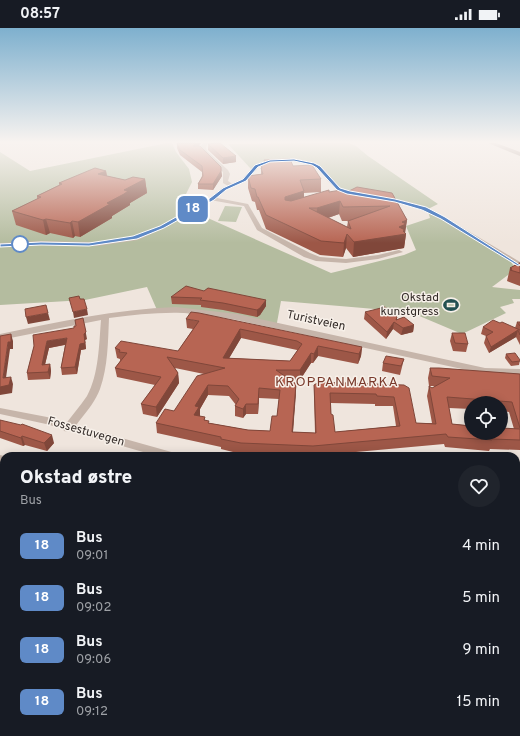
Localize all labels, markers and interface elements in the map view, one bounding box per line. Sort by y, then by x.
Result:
text: 08:57 [20,5,60,24]
line badge: 18 [175,196,211,222]
text: 18 [186,200,200,217]
unlabelled marker [11,235,29,253]
place label: Okstad kunstgress [380,290,439,320]
sports icon: Okstad kunstgress [442,296,460,314]
street label: Turistveien [285,307,347,335]
district label: KROPPANMARKA [275,374,399,391]
map controls [464,396,508,440]
button: locate [464,396,508,440]
street label: Fossestuvegen [46,413,126,451]
button: heart [458,465,500,507]
text: Okstad østre [20,466,132,490]
text: Bus [20,493,42,509]
text: Bus [76,529,103,548]
text: 18 [35,537,49,554]
text: 4 min [462,537,500,556]
text: 09:01 [76,548,108,564]
text: Bus [76,581,103,600]
text: 18 [35,589,49,606]
text: 5 min [462,589,500,608]
text: 09:02 [76,600,111,616]
text: Bus [76,633,103,652]
text: 18 [35,641,49,658]
text: 9 min [463,641,500,660]
text: 09:06 [76,652,111,668]
text: Bus [76,685,103,704]
text: 18 [35,693,49,710]
text: 15 min [457,693,500,712]
text: 09:12 [76,704,108,720]

